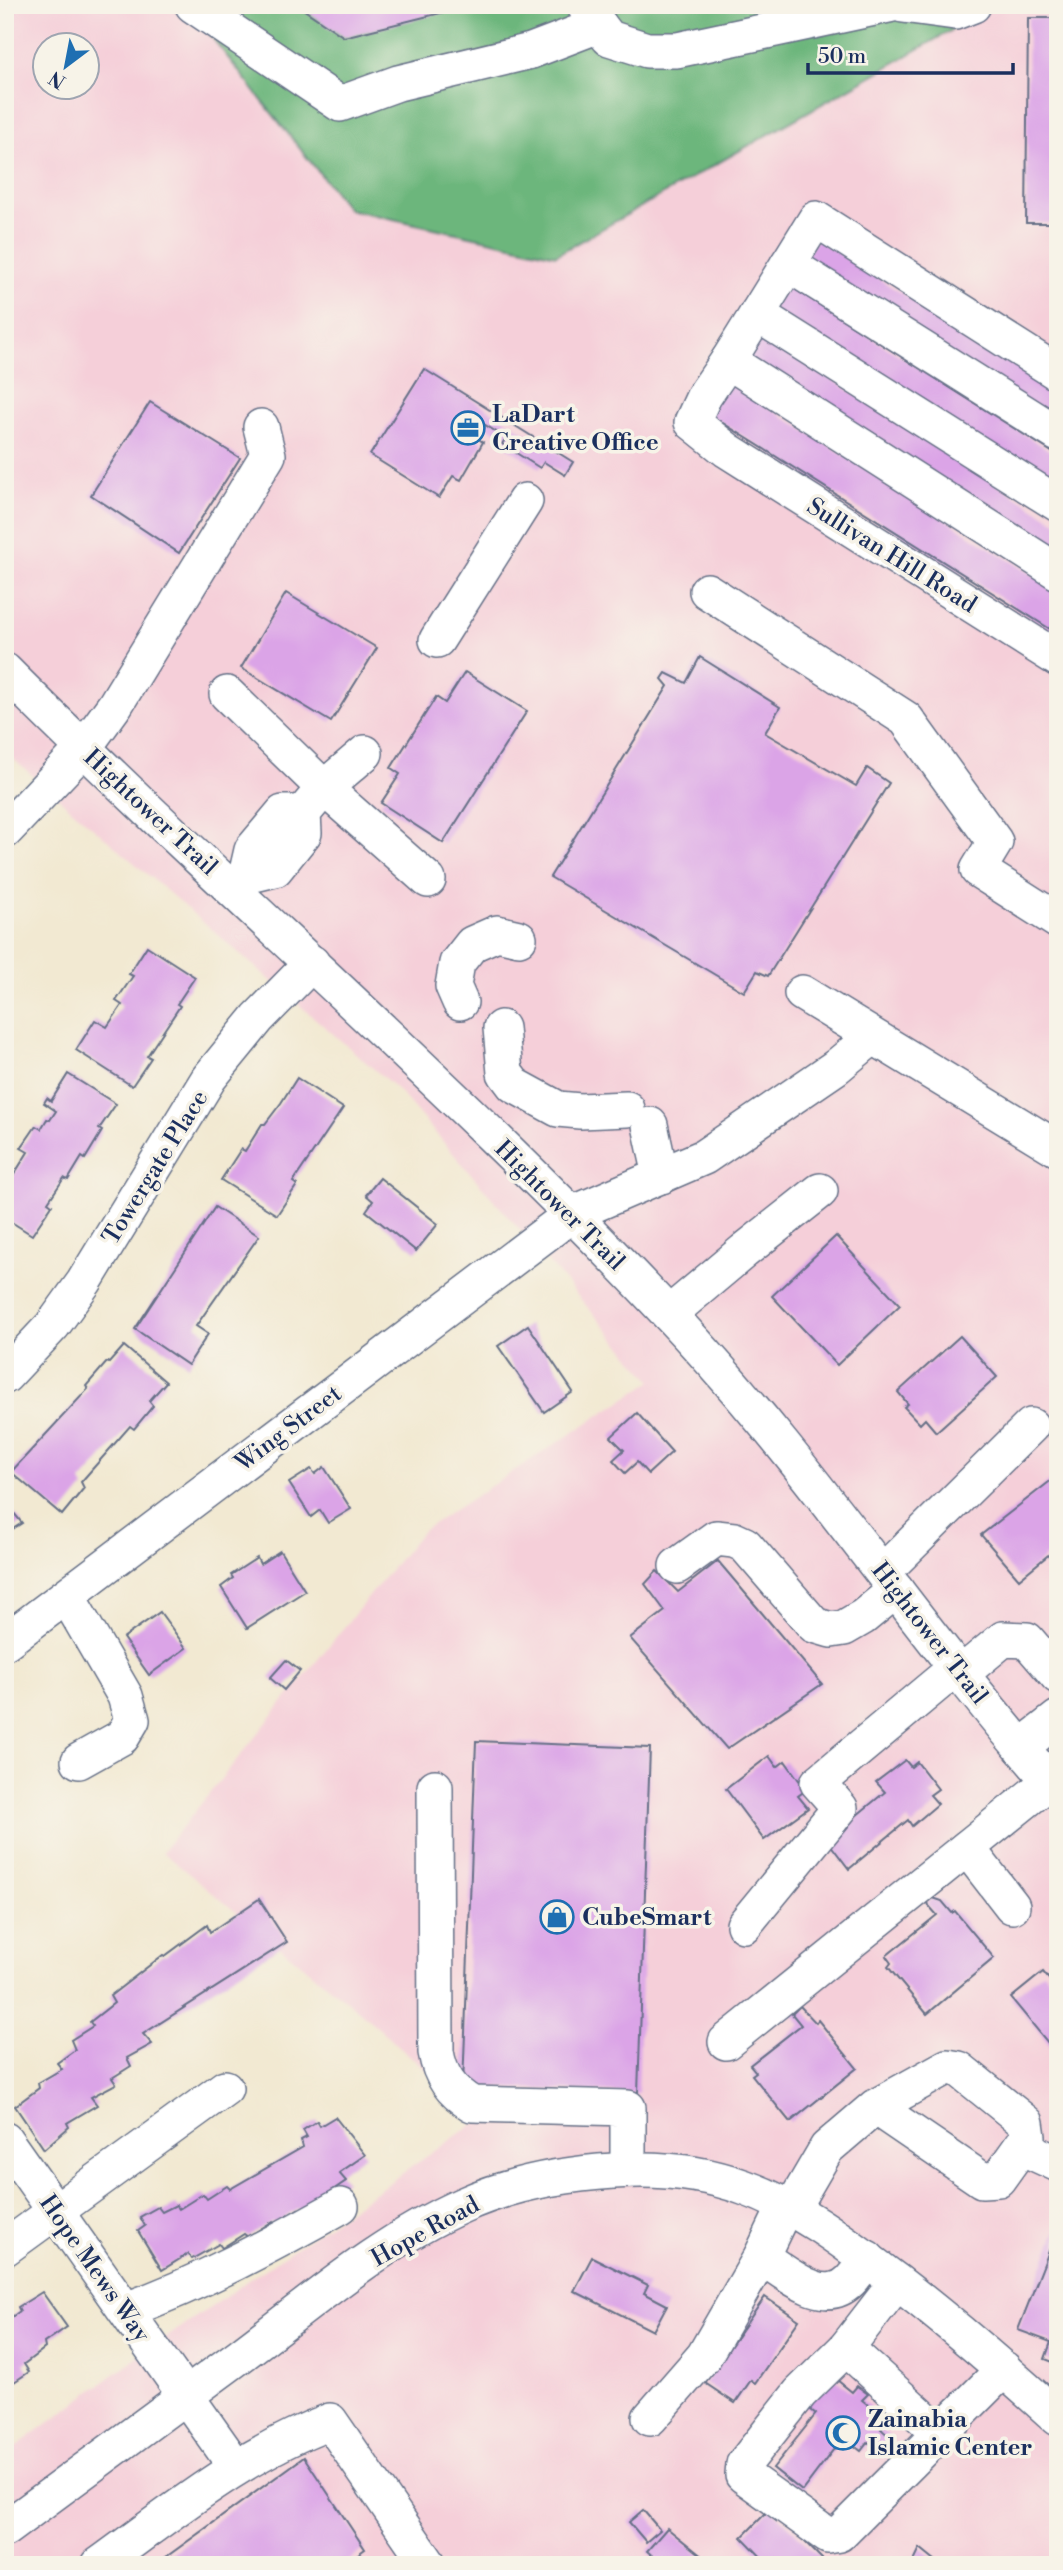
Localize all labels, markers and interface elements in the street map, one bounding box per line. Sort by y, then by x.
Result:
north arrow [32,32,102,102]
scale bar [808,32,1012,76]
text: 50 m [818,44,866,70]
text: N [45,65,70,94]
place label: LaDart Creative Office [492,400,659,458]
office icon: LaDart Creative Office [449,409,487,447]
street label: Sullivan Hill Road [801,492,982,620]
street label: Hightower Trail [77,743,224,882]
street label: Towergate Place [96,1085,215,1250]
street label: Hightower Trail [488,1134,631,1277]
street label: Wing Street [229,1379,348,1479]
street label: Hightower Trail [864,1556,994,1711]
shop icon: CubeSmart [538,1898,576,1936]
place label: CubeSmart [582,1903,712,1933]
street label: Hope Mews Way [32,2189,156,2348]
street label: Hope Road [366,2190,485,2274]
place label: Zainabia Islamic Center [868,2405,1032,2463]
mosque icon: Zainabia Islamic Center [824,2414,862,2452]

